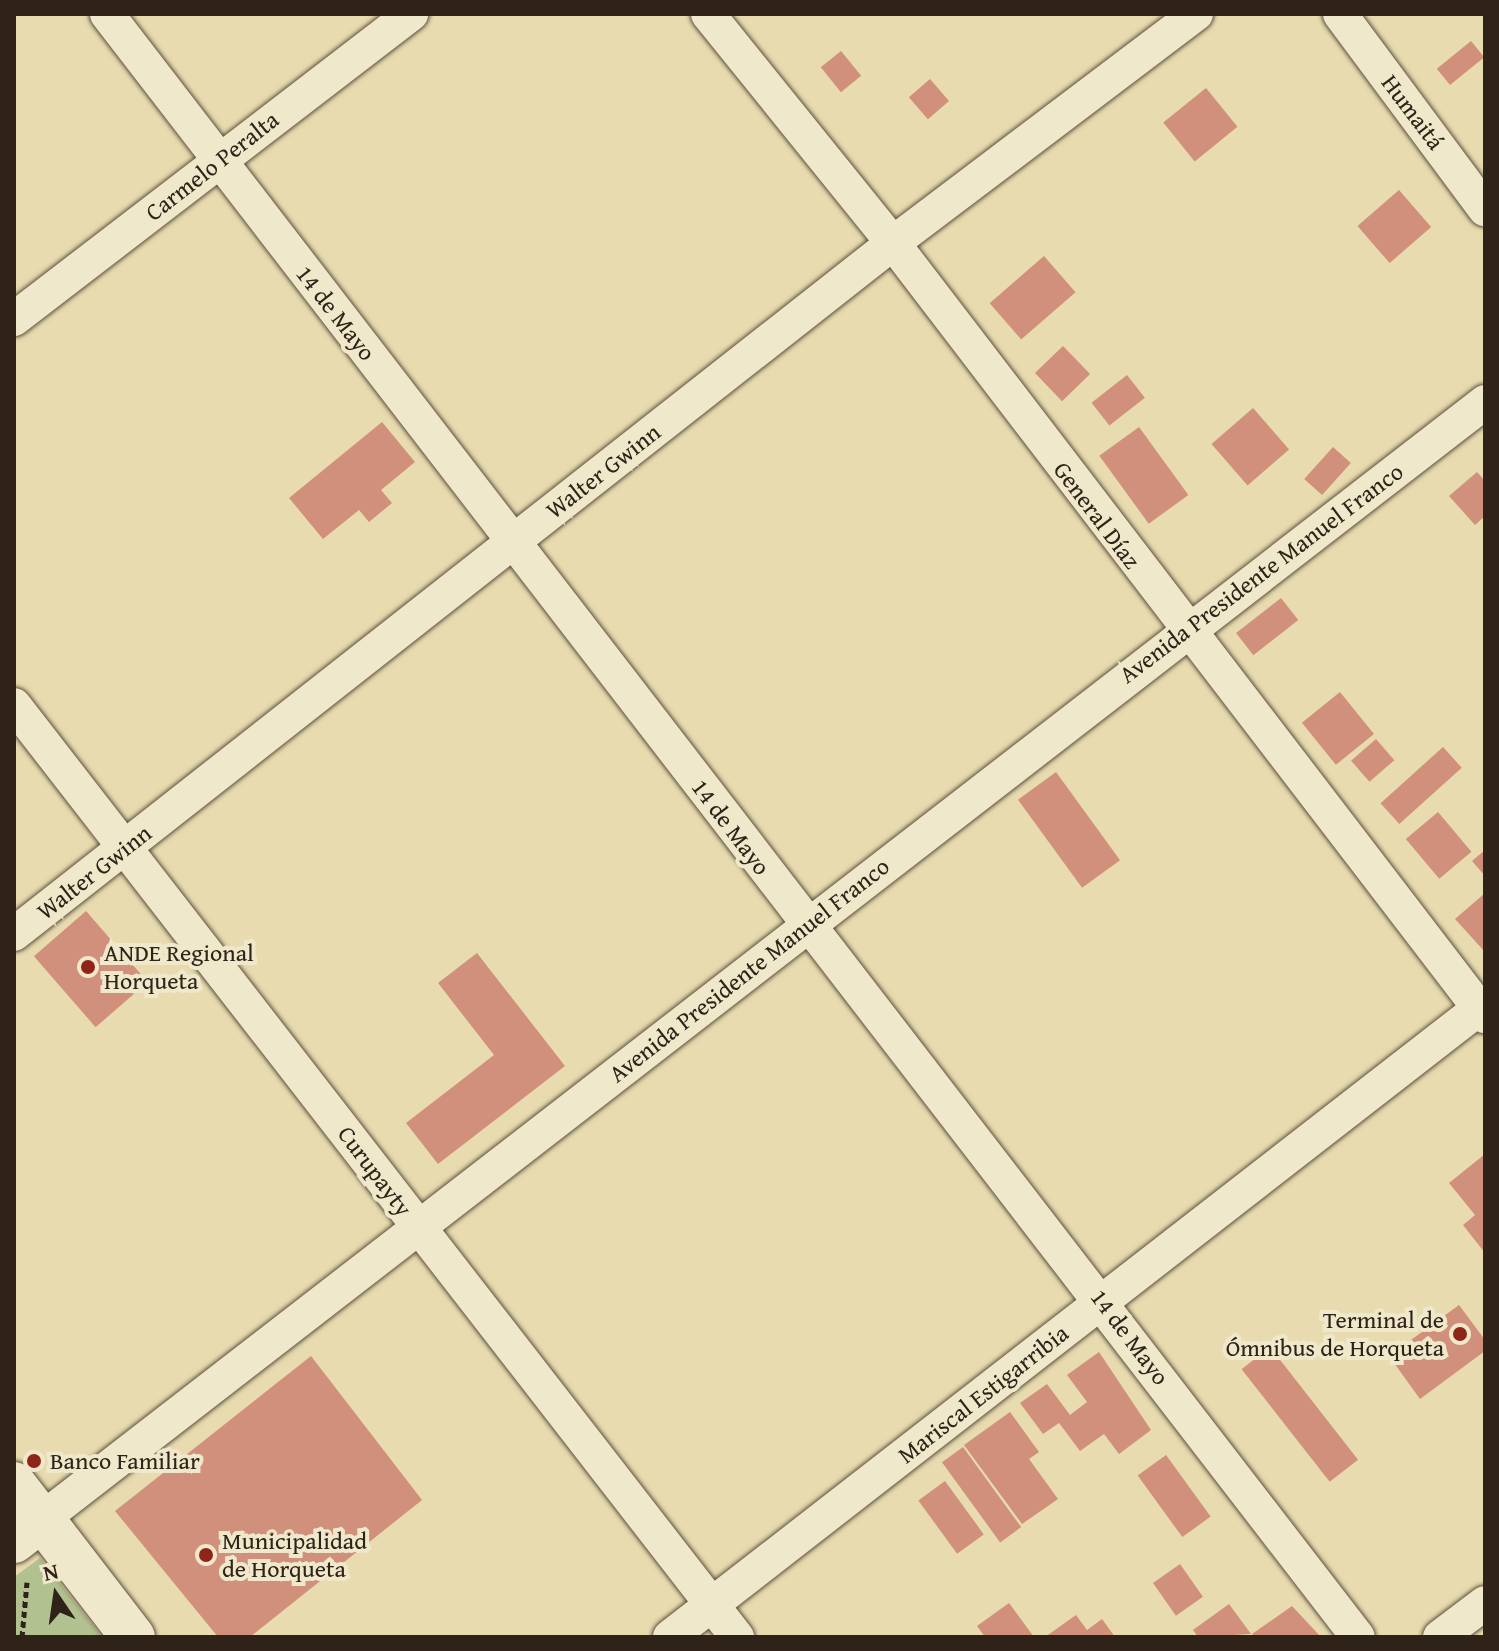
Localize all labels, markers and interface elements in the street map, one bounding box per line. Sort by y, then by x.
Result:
street label: Humaitá [1375,69,1451,155]
street label: Carmelo Peralta [140,105,284,227]
street label: 14 de Mayo [290,260,382,366]
street label: Walter Gwinn [540,417,666,525]
street label: General Díaz [1047,456,1147,574]
street label: Avenida Presidente Manuel Franco [1113,457,1409,689]
street label: 14 de Mayo [686,773,776,881]
street label: Walter Gwinn [31,818,157,926]
street label: Avenida Presidente Manuel Franco [603,852,895,1088]
place label: ANDE Regional Horqueta [104,939,254,995]
marker: ANDE Regional Horqueta [79,958,97,976]
street label: Curupayty [332,1120,418,1222]
street label: 14 de Mayo [1085,1283,1175,1391]
place label: Terminal de Ómnibus de Horqueta [1226,1306,1444,1362]
street label: Mariscal Estigarribia [892,1319,1074,1469]
marker: Terminal de Ómnibus de Horqueta [1451,1325,1469,1343]
place label: Banco Familiar [50,1447,200,1475]
marker: Banco Familiar [25,1452,43,1470]
place label: Municipalidad de Horqueta [222,1527,367,1583]
marker: Municipalidad de Horqueta [197,1546,215,1564]
text: N [40,1554,61,1589]
north arrow [16,1555,96,1635]

